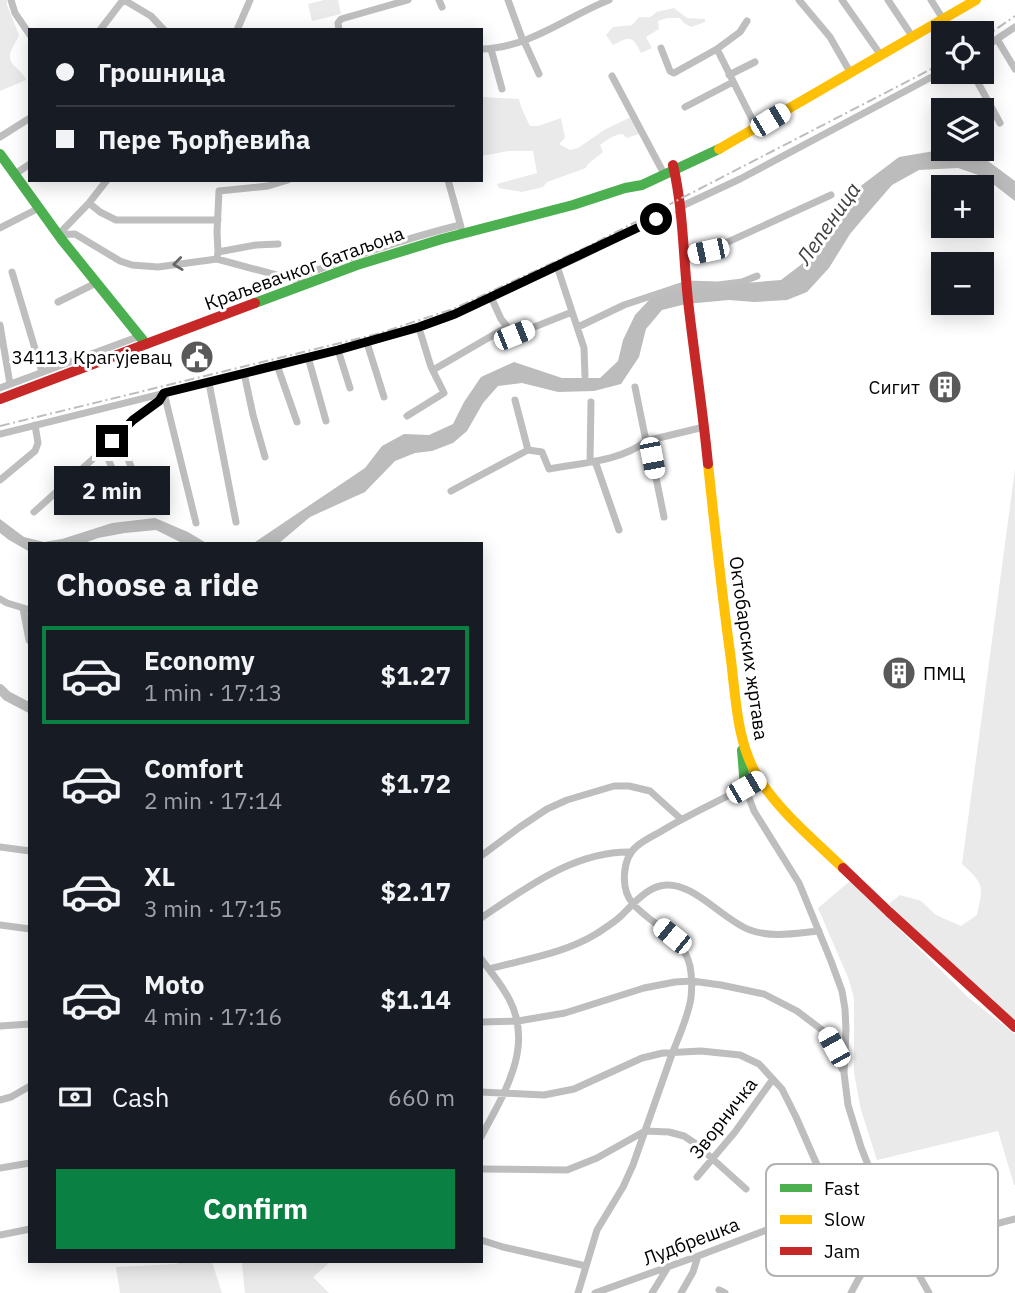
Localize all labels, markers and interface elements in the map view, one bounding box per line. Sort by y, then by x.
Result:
map controls [931,21,994,315]
button: locate [931,21,994,84]
text: Грошница [98,55,226,89]
button: layers [931,98,994,161]
car [747,100,794,140]
text: Пере Ђорђевића [98,122,311,156]
button: + [931,175,994,238]
water label: Лепеница [789,176,867,271]
route start [640,203,672,235]
street label: Краљевачког батаљона [201,221,407,315]
car [686,236,731,266]
button: − [931,252,994,315]
one-way arrow [172,257,184,272]
car [491,317,538,353]
public building icon: 34113 Крагујевац [178,338,216,376]
place label: 34113 Крагујевац [12,345,172,369]
building icon: Сигит [926,368,964,406]
place label: Сигит [869,375,920,399]
route end [96,425,128,457]
car [638,435,667,481]
callout: 2 min [54,466,170,514]
text: 2 min [82,475,142,505]
street label: Октобарских жртава [724,554,774,742]
text: Choose a ride [56,563,259,605]
text: Economy [144,643,255,677]
icon: car [60,644,123,707]
building icon: ПМЦ [880,654,918,692]
text: $1.27 [381,658,451,692]
place label: ПМЦ [923,661,966,685]
text: 1 min · 17:13 [144,677,282,707]
text: Comfort [144,751,243,785]
icon: car [60,752,123,815]
text: $1.72 [381,766,451,800]
car [723,767,770,807]
text: 2 min · 17:14 [144,785,282,815]
text: XL [144,859,175,893]
icon: car [60,860,123,923]
text: $2.17 [381,874,451,908]
text: 3 min · 17:15 [144,893,282,923]
car [650,915,695,957]
text: Moto [144,967,204,1001]
icon: car [60,968,123,1031]
text: $1.14 [381,982,451,1016]
text: 4 min · 17:16 [144,1001,282,1031]
car [815,1024,854,1070]
street label: Зворничка [684,1073,762,1163]
icon: cash [56,1078,94,1116]
text: Cash [112,1080,169,1114]
text: 660 m [388,1082,455,1112]
legend [766,1164,998,1276]
button: Confirm [56,1169,455,1249]
text: Fast [824,1176,860,1200]
text: Slow [824,1207,865,1231]
street label: Лудбрешка [639,1212,743,1270]
text: Jam [824,1239,860,1263]

